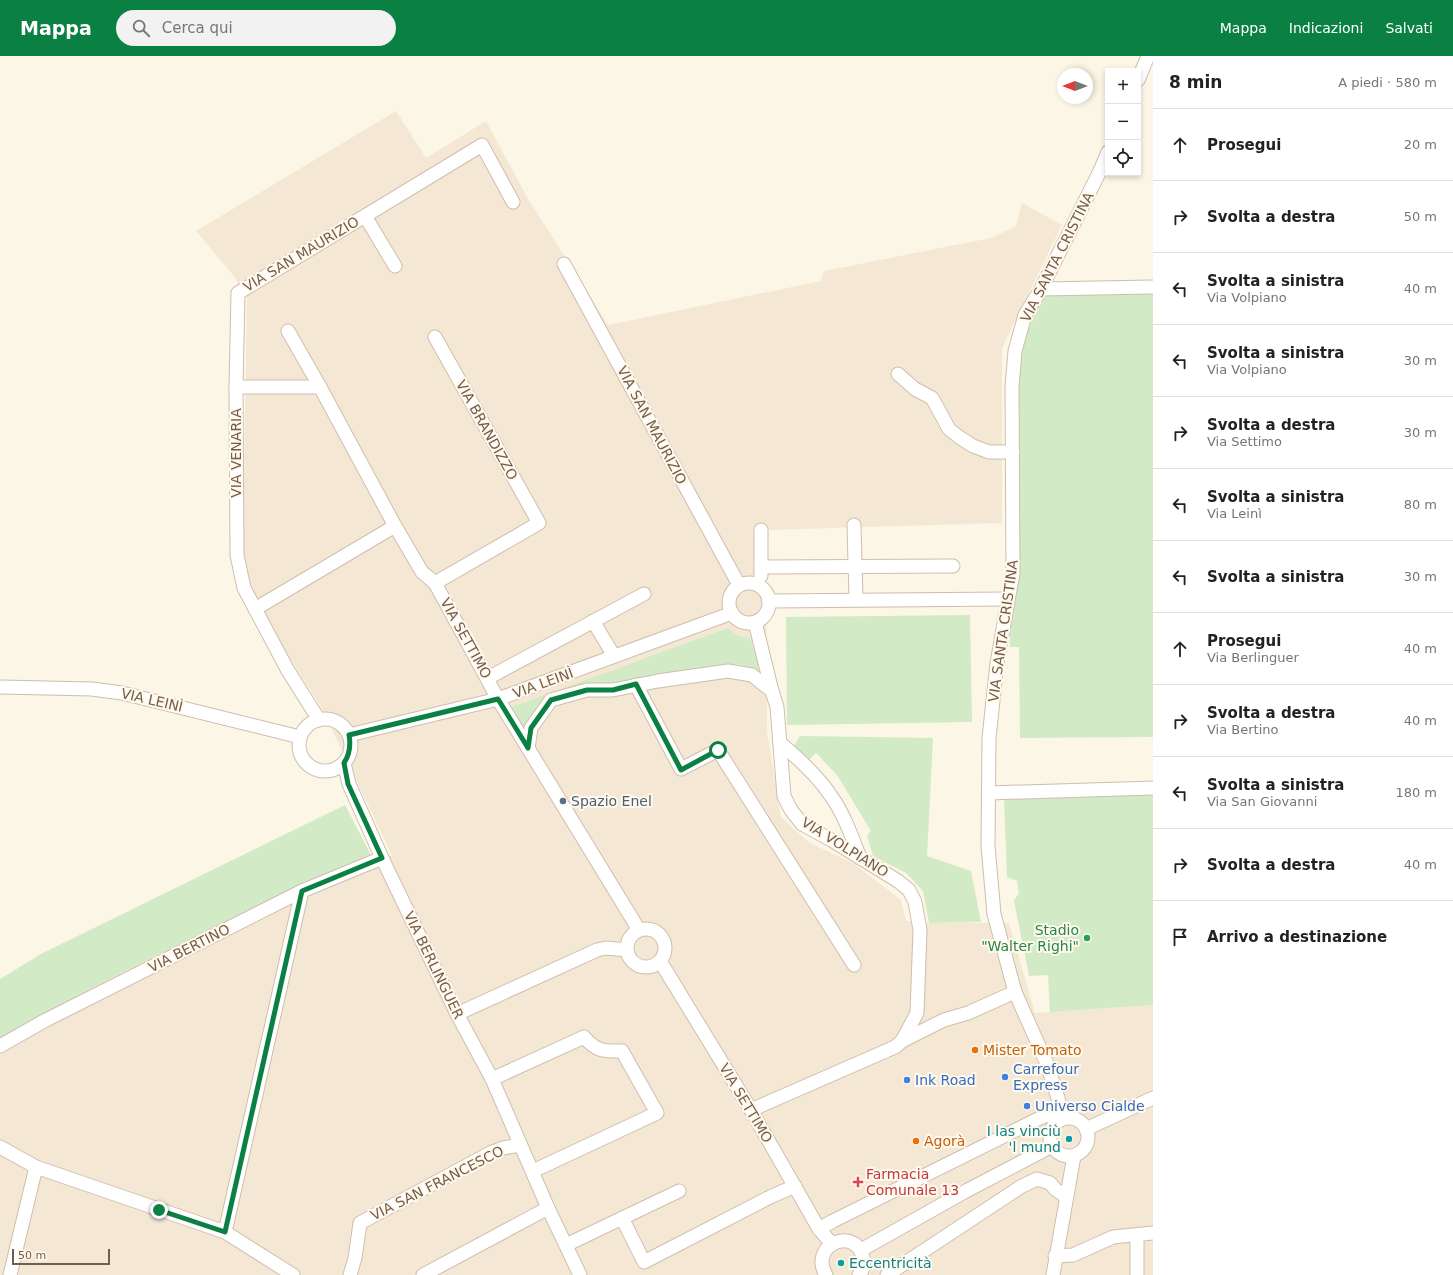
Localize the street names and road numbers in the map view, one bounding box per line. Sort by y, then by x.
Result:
street label: VIA SANTA CRISTINA [1017,189,1097,325]
street label: VIA SAN MAURIZIO [240,213,362,295]
street label: VIA SAN MAURIZIO [614,363,690,487]
street label: VIA BRANDIZZO [453,377,521,483]
street label: VIA VENARIA [228,408,244,498]
street label: VIA SANTA CRISTINA [985,558,1021,703]
street label: VIA SETTIMO [437,595,495,681]
street label: VIA LEINÌ [511,665,575,701]
street label: VIA LEINÌ [119,685,185,715]
street label: VIA VOLPIANO [799,814,891,880]
street label: VIA BERLINGUER [401,908,467,1022]
street label: VIA BERTINO [146,921,232,975]
street label: VIA SETTIMO [716,1060,776,1146]
street label: VIA SAN FRANCESCO [368,1143,506,1223]

